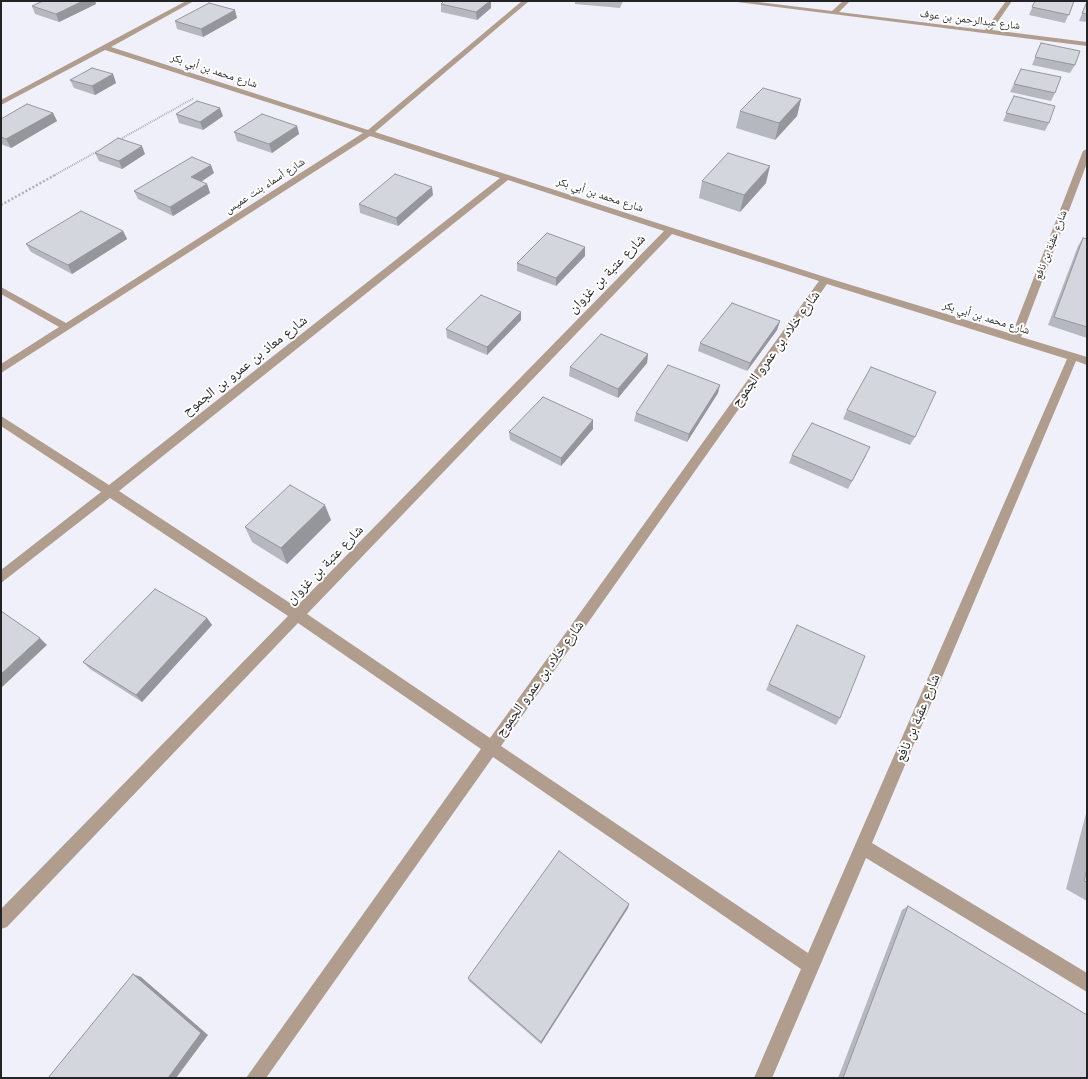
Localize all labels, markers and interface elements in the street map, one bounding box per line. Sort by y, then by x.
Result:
street label: شارع عبدالرحمن بن عوف [919,7,1021,33]
street label: شارع محمد بن أبي بكر [169,51,259,91]
street label: شارع أسماء بنت عميس [223,155,307,217]
street label: شارع محمد بن أبي بكر [555,175,645,215]
street label: شارع عقبة بن نافع [1032,208,1070,282]
street label: شارع عتبة بن غزوان [565,231,649,317]
street label: شارع خلاد بن عمرو الجموح [728,288,824,410]
street label: شارع محمد بن أبي بكر [941,298,1031,338]
street label: شارع معاذ بن عمرو بن الجموح [179,312,311,420]
street label: شارع عتبة بن غزوان [283,522,367,608]
street label: شارع خلاد بن عمرو الجموح [492,618,588,740]
street label: شارع عقبة بن نافع [892,672,944,764]

